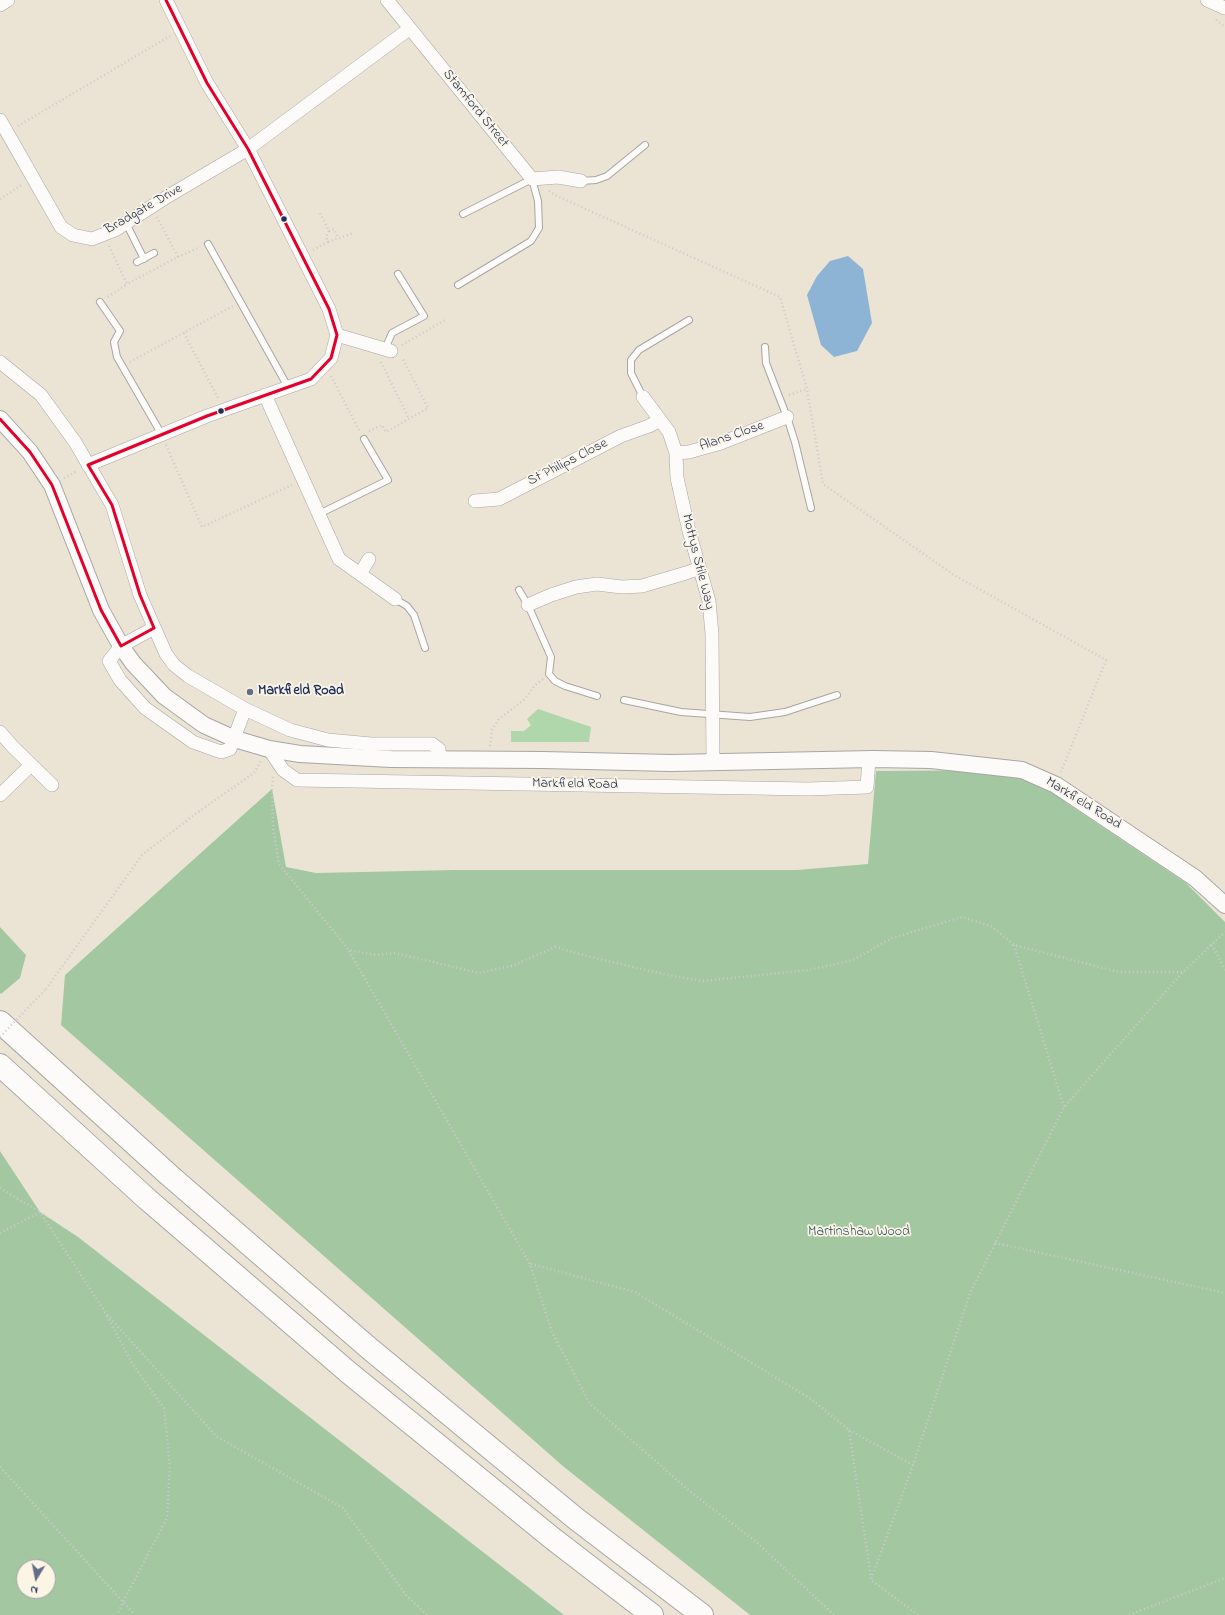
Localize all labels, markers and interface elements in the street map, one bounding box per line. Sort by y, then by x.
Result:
street label: Stamford Street [438,66,512,152]
street label: Bradgate Drive [102,181,186,239]
unlabelled marker [279,214,289,224]
unlabelled marker [216,406,226,416]
street label: Alans Close [698,418,766,456]
street label: St Philips Close [525,436,611,490]
street label: Mottys Stile Way [677,512,717,612]
place label: Markfield Road [258,684,344,700]
marker: Markfield Road [245,687,255,697]
street label: Markfield Road [1042,774,1124,834]
street label: Markfield Road [532,776,618,794]
park label: Martinshaw Wood [808,1225,910,1241]
north arrow [16,1559,56,1599]
text: N [29,1581,39,1598]

